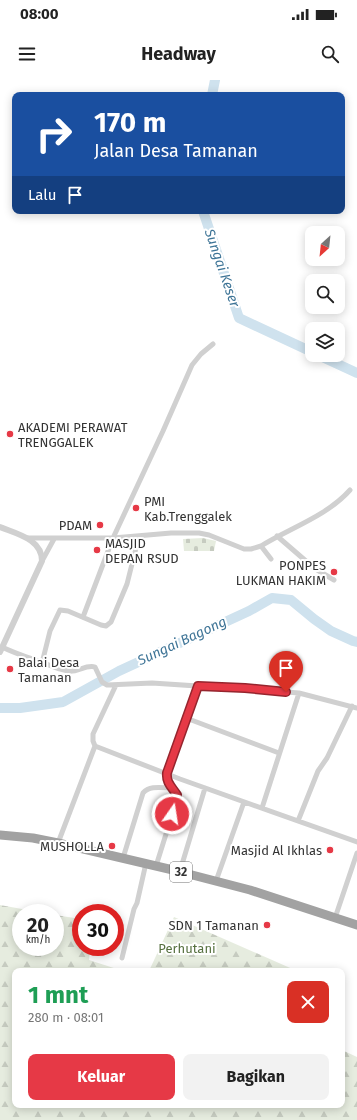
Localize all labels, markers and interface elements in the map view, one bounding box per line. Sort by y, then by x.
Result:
text: 08:00 [20,5,59,23]
icon: menu [16,43,38,65]
text: Headway [141,43,216,65]
icon: search [319,43,341,65]
text: 170 m [94,106,166,139]
icon: right [28,108,80,160]
text: Jalan Desa Tamanan [94,140,258,162]
icon: arrive [64,184,86,206]
text: Lalu [28,186,56,204]
water label: Sungai Keser [200,226,244,310]
north arrow [305,226,345,266]
map controls [305,226,345,362]
button: search [305,274,345,314]
button: layers [305,322,345,362]
place label: AKADEMI PERAWAT TRENGGALEK [18,420,128,450]
marker: AKADEMI PERAWAT TRENGGALEK [5,429,15,439]
place label: PMI Kab.Trenggalek [144,494,232,524]
marker: PMI Kab.Trenggalek [131,503,141,513]
place label: PDAM [59,518,92,533]
marker: PDAM [95,520,105,530]
place label: MASJID DEPAN RSUD [105,536,179,566]
marker: MASJID DEPAN RSUD [92,545,102,555]
place label: PONPES LUKMAN HAKIM [236,558,326,588]
marker: PONPES LUKMAN HAKIM [329,567,339,577]
water label: Sungai Bagong [134,613,229,669]
pin [269,651,303,692]
place label: Balai Desa Tamanan [18,655,79,685]
icon: arrive [275,657,297,679]
marker: Balai Desa Tamanan [5,664,15,674]
position arrow [151,793,193,835]
place label: MUSHOLLA [40,839,105,854]
marker: MUSHOLLA [107,841,117,851]
place label: Masjid Al Ikhlas [231,843,322,858]
marker: Masjid Al Ikhlas [325,845,335,855]
road number: 32 [170,862,192,882]
speed limit sign: 30 [72,904,124,956]
text: 20 [27,913,49,937]
place label: SDN 1 Tamanan [168,918,259,933]
marker: SDN 1 Tamanan [262,920,272,930]
text: km/h [26,934,50,946]
park label: Perhutani [158,941,216,956]
text: 1 mnt [28,981,88,1009]
button: close [287,981,329,1023]
text: 280 m · 08:01 [28,1010,104,1025]
button: Keluar [28,1054,175,1100]
button: Bagikan [183,1054,329,1100]

